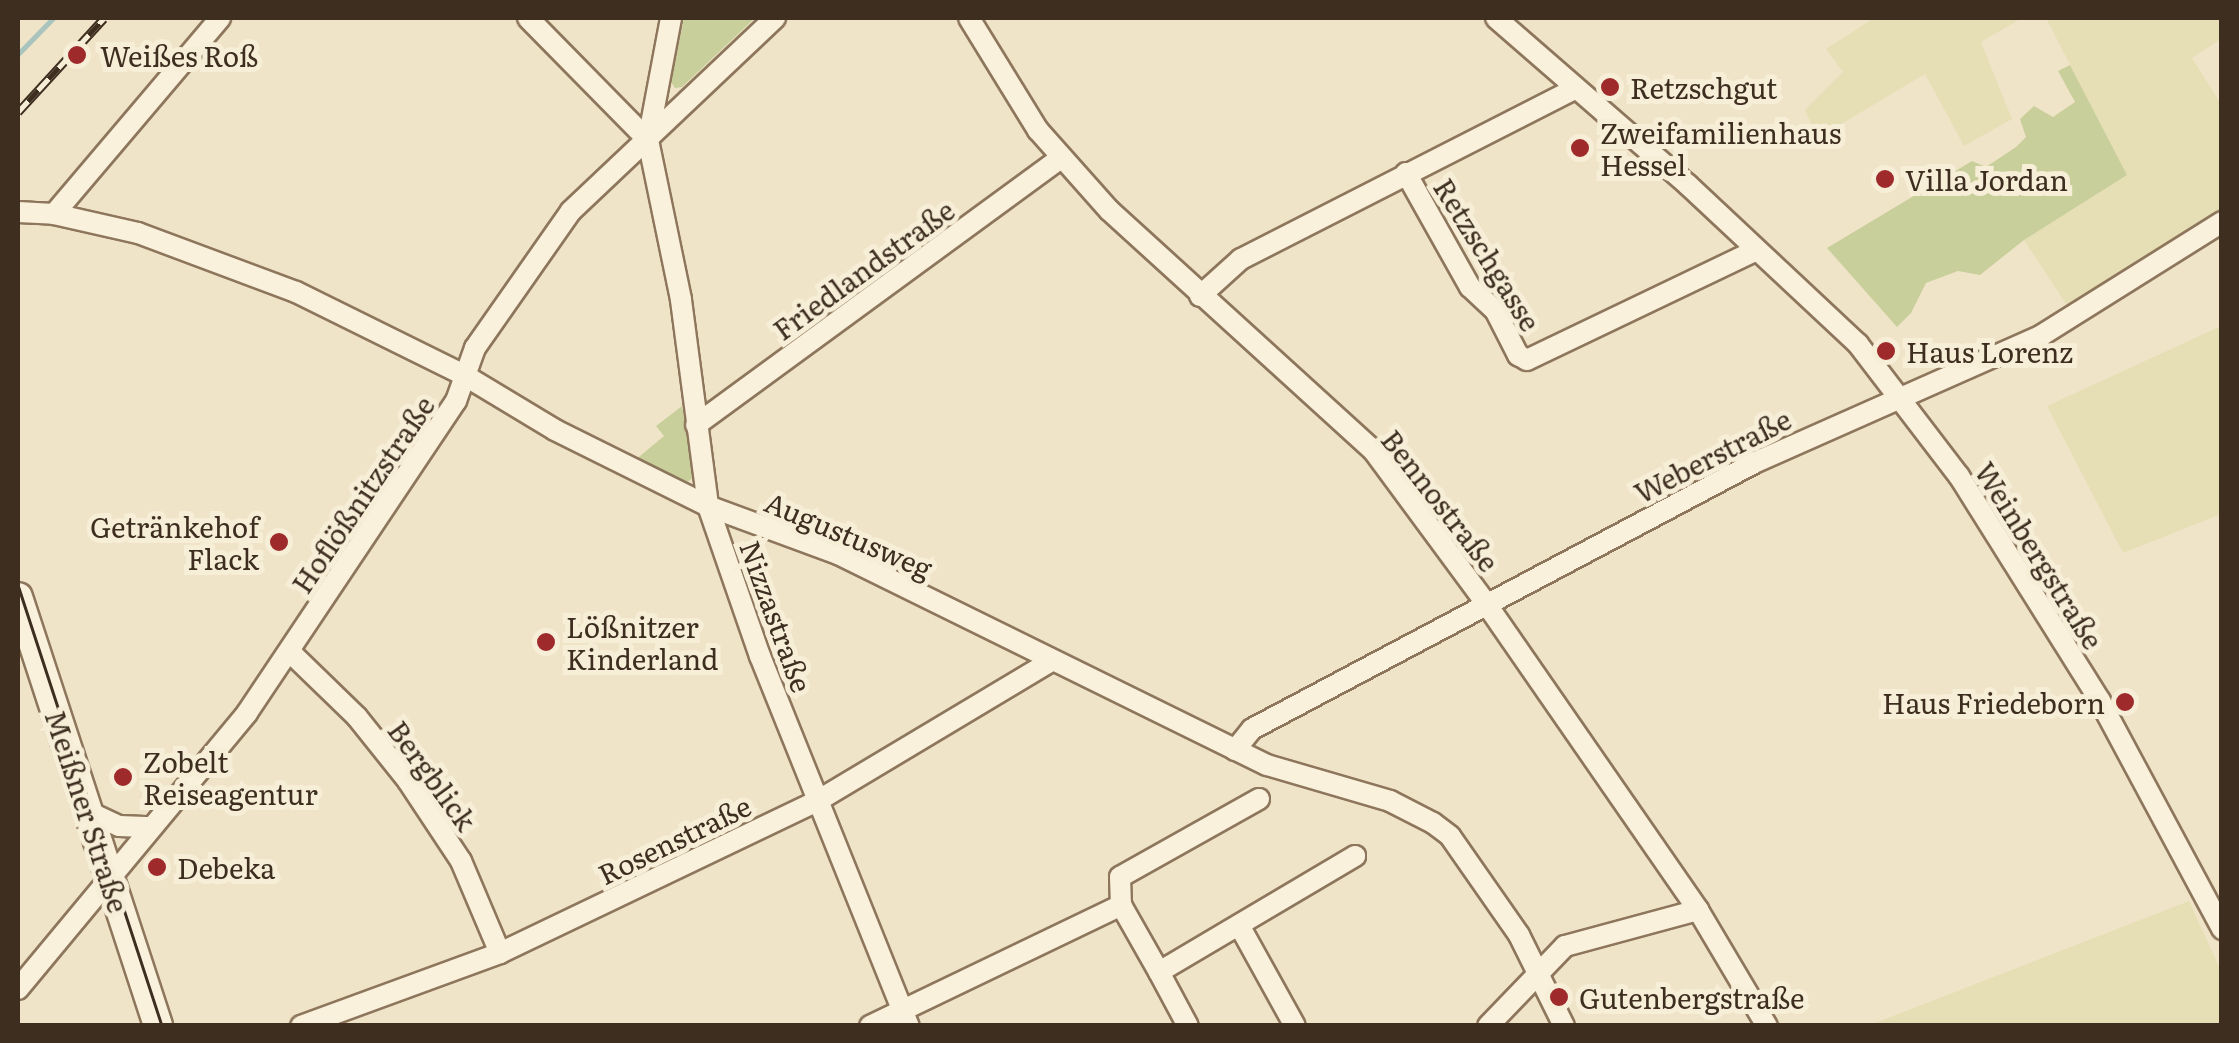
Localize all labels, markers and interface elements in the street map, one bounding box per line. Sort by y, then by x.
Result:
place label: Weißes Roß [100,38,258,72]
marker: Weißes Roß [64,42,90,68]
place label: Retzschgut [1630,70,1777,104]
marker: Retzschgut [1599,76,1621,98]
place label: Zweifamilienhaus Hessel [1600,115,1841,181]
marker: Zweifamilienhaus Hessel [1569,137,1591,159]
place label: Villa Jordan [1905,162,2068,196]
marker: Villa Jordan [1874,168,1896,190]
street label: Retzschgasse [1428,172,1548,336]
street label: Friedlandstraße [766,192,960,346]
place label: Haus Lorenz [1906,334,2073,368]
marker: Haus Lorenz [1875,340,1897,362]
street label: Hoflößnitzstraße [284,389,440,599]
street label: Weberstraße [1628,401,1796,509]
street label: Bennostraße [1375,423,1507,577]
street label: Weinbergstraße [1969,455,2111,655]
street label: Augustusweg [760,484,938,584]
place label: Getränkehof Flack [90,509,259,575]
marker: Getränkehof Flack [268,531,290,553]
street label: Nizzastraße [734,536,820,696]
place label: Lößnitzer Kinderland [566,609,718,675]
marker: Lößnitzer Kinderland [535,631,557,653]
place label: Haus Friedeborn [1882,685,2105,719]
marker: Haus Friedeborn [2114,691,2136,713]
street label: Meißner Straße [39,706,137,916]
street label: Bergblick [382,714,484,836]
place label: Zobelt Reiseagentur [143,744,318,810]
marker: Zobelt Reiseagentur [112,766,134,788]
street label: Rosenstraße [592,788,756,890]
place label: Debeka [177,850,275,884]
marker: Debeka [146,856,168,878]
place label: Gutenbergstraße [1579,980,1805,1014]
marker: Gutenbergstraße [1548,986,1570,1008]

